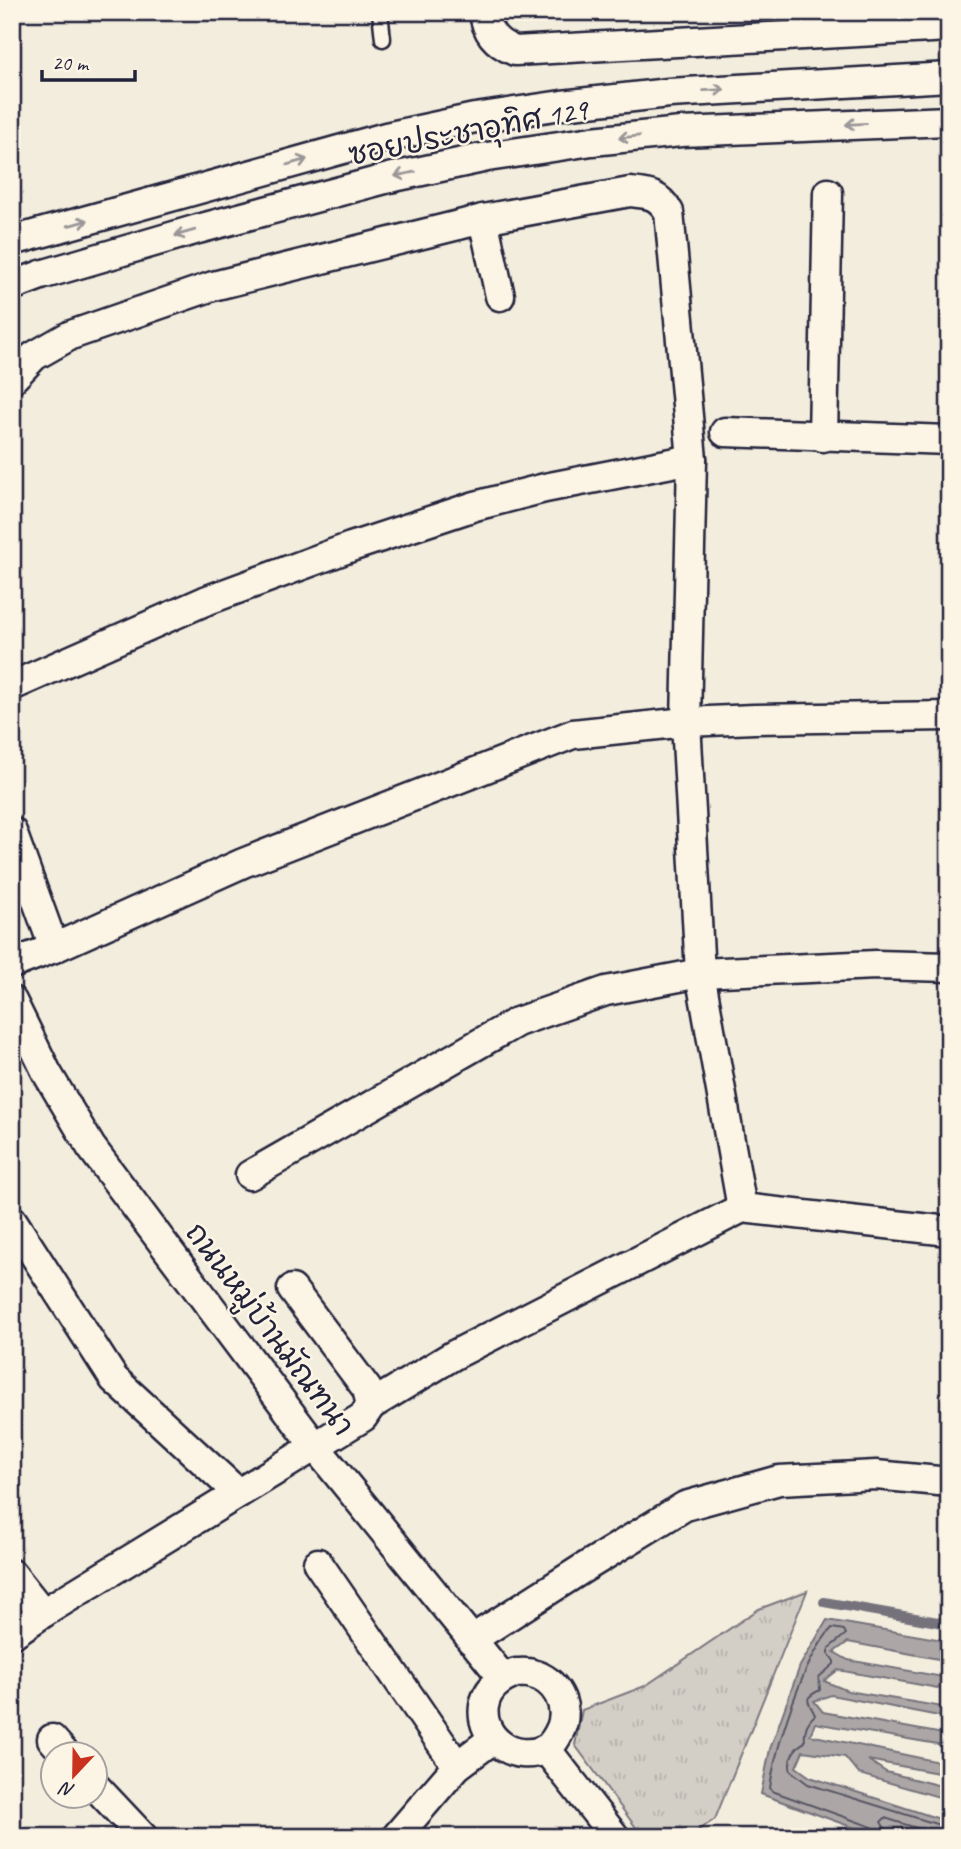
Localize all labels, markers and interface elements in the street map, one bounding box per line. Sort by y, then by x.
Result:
scale bar [42,38,135,82]
text: 20 m [52,50,90,76]
one-way arrow [702,84,725,97]
street label: ซอยประชาอุทิศ 129 [345,90,594,177]
one-way arrow [845,117,868,130]
one-way arrow [618,131,641,144]
one-way arrow [285,155,308,168]
one-way arrow [394,168,417,182]
one-way arrow [66,216,89,229]
one-way arrow [174,228,196,241]
street label: ถนนหมู่บ้านมัณฑนา [175,1214,363,1445]
north arrow [38,1741,108,1811]
text: N [55,1775,78,1803]

